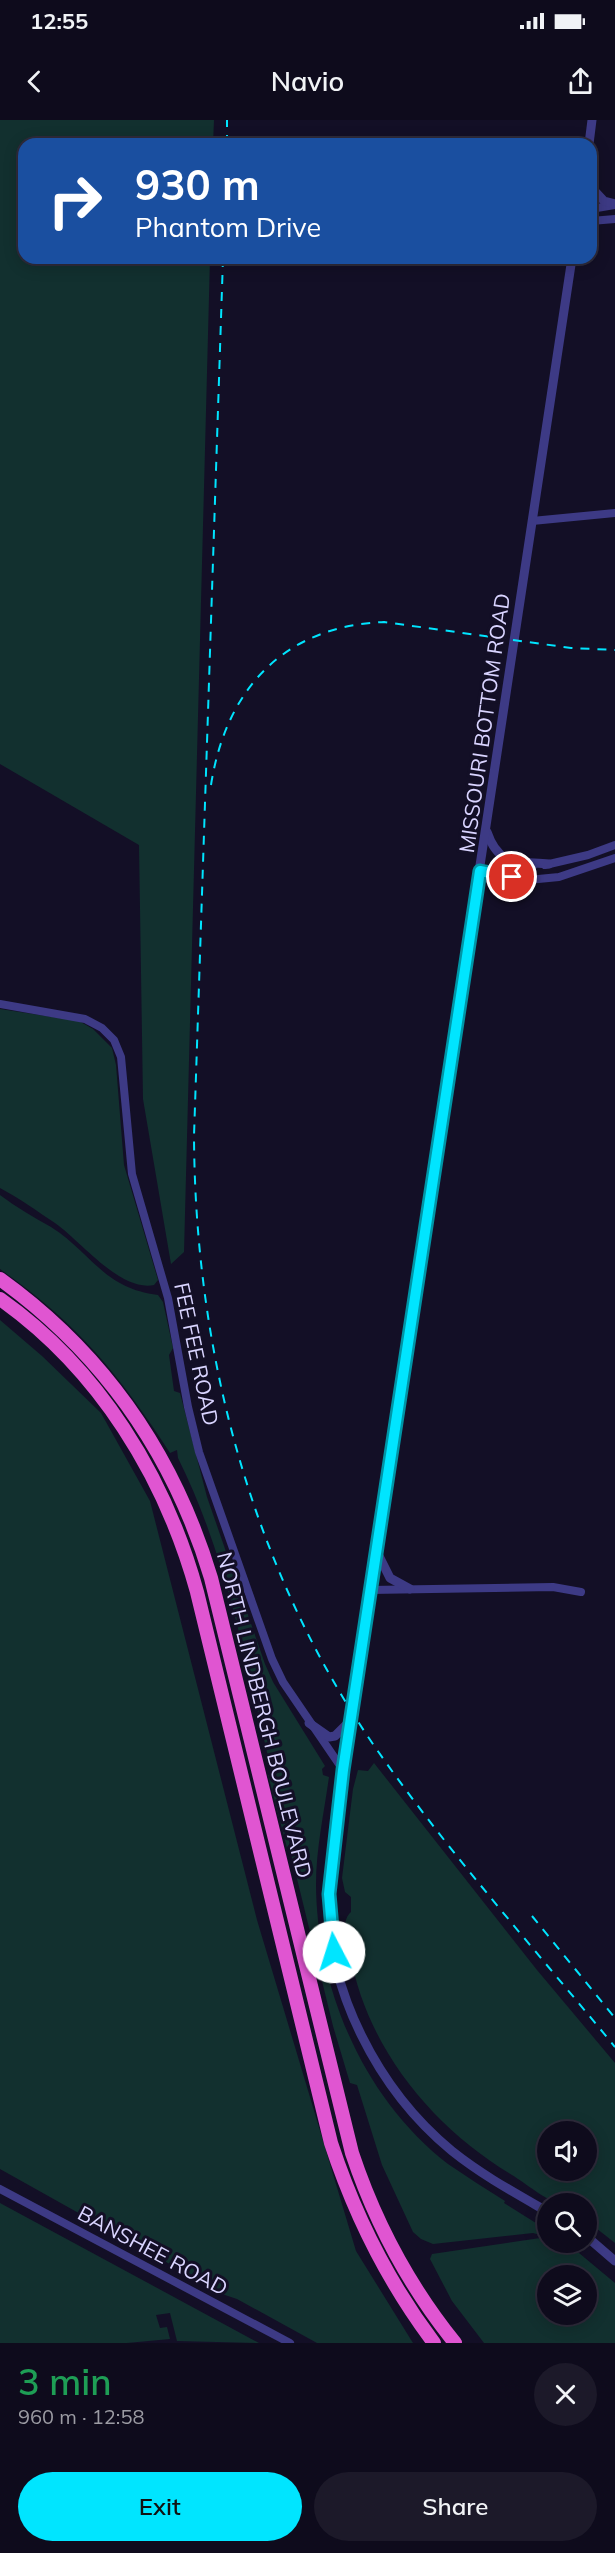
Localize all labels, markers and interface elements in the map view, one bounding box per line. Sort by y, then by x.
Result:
text: 12:55 [30,7,88,35]
text: Navio [271,64,344,98]
icon: back [18,65,51,98]
icon: share [564,65,597,98]
text: 930 m [135,158,260,211]
icon: right [36,162,114,240]
text: Phantom Drive [135,210,321,244]
street label: MISSOURI BOTTOM ROAD [453,591,515,855]
pin [486,851,537,902]
icon: arrive [495,860,528,893]
street label: FEE FEE ROAD [169,1280,225,1428]
street label: NORTH LINDBERGH BOULEVARD [212,1549,318,1881]
position arrow [302,1920,366,1984]
map controls [537,2121,597,2325]
button: sound [537,2121,597,2181]
button: search [537,2193,597,2253]
street label: BANSHEE ROAD [74,2200,232,2300]
button: layers [537,2265,597,2325]
text: 3 min [18,2359,112,2404]
button: close [534,2363,597,2426]
text: 960 m · 12:58 [18,2404,144,2429]
button: Exit [18,2472,302,2541]
button: Share [314,2472,597,2541]

